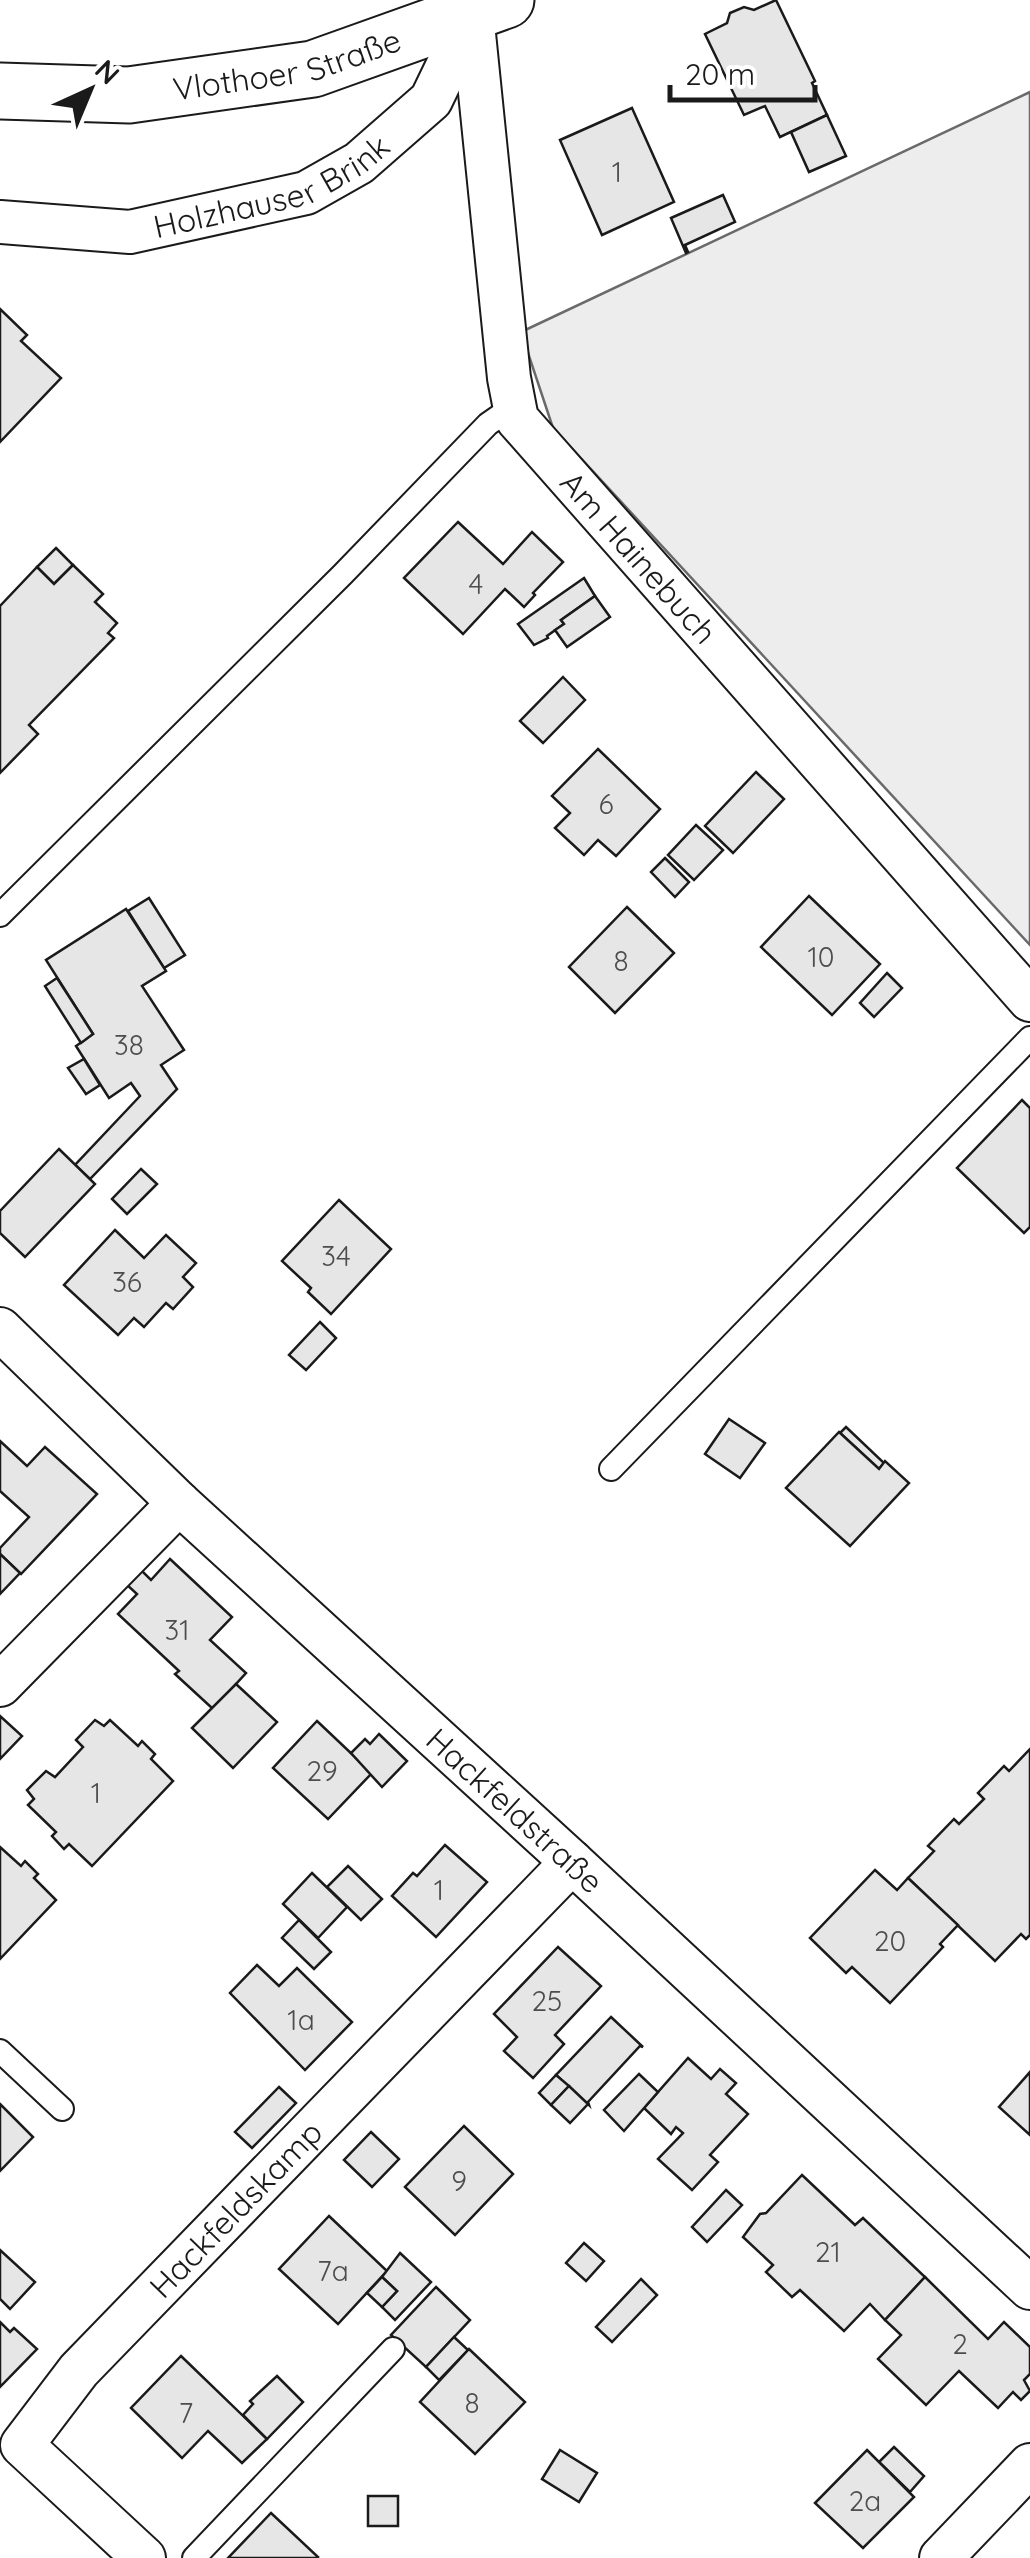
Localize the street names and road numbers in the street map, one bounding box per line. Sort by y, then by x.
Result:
street label: Vlothoer Straße [170,19,406,109]
street label: Holzhauser Brink [150,126,397,246]
street label: Am Hainebuch [552,463,726,652]
street label: Hackfeldstraße [418,1719,612,1901]
street label: Hackfeldskamp [141,2112,330,2306]

